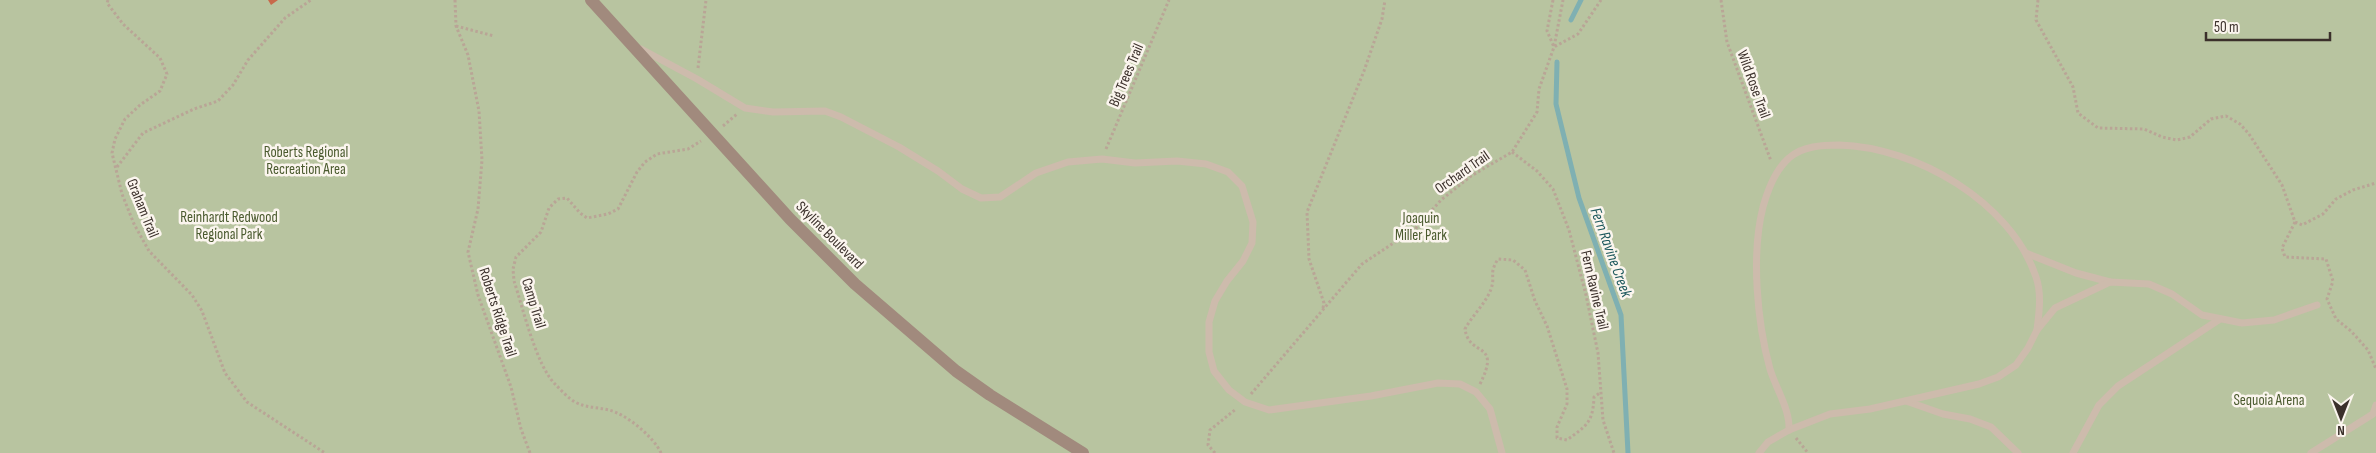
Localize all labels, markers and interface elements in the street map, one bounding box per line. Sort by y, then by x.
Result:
scale bar [2206,10,2330,42]
text: 50 m [2214,18,2239,37]
street label: Big Trees Trail [1105,41,1148,110]
street label: Wild Rose Trail [1732,47,1775,121]
park label: Roberts Regional Recreation Area [264,143,348,179]
street label: Orchard Trail [1431,147,1493,198]
street label: Graham Trail [122,176,163,240]
street label: Skyline Boulevard [792,197,868,273]
water label: Fern Ravine Creek [1586,205,1636,301]
park label: Reinhardt Redwood Regional Park [180,208,278,244]
park label: Joaquin Miller Park [1395,209,1447,245]
street label: Fern Ravine Trail [1576,249,1613,332]
street label: Roberts Ridge Trail [474,265,521,359]
street label: Camp Trail [517,276,550,331]
park label: Sequoia Arena [2233,391,2305,410]
north arrow [2316,393,2366,443]
text: N [2337,422,2345,439]

